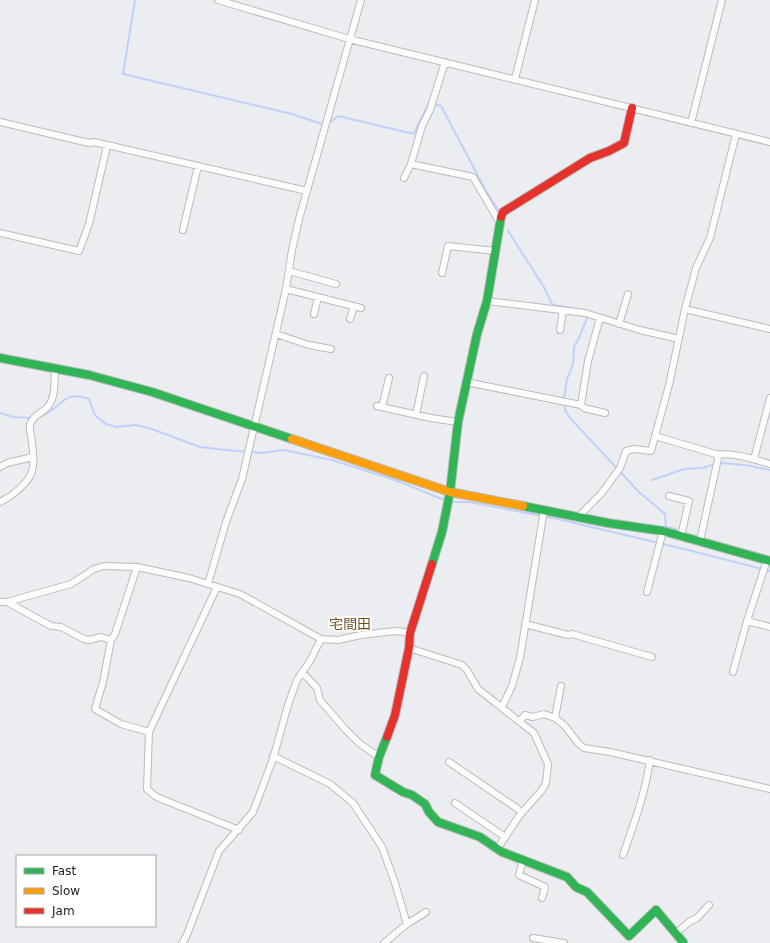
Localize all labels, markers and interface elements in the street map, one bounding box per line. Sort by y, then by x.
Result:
district label: 宅間田 [329,616,371,632]
legend [16,855,156,927]
text: Fast [52,864,76,878]
text: Slow [52,884,80,898]
text: Jam [51,904,75,918]

